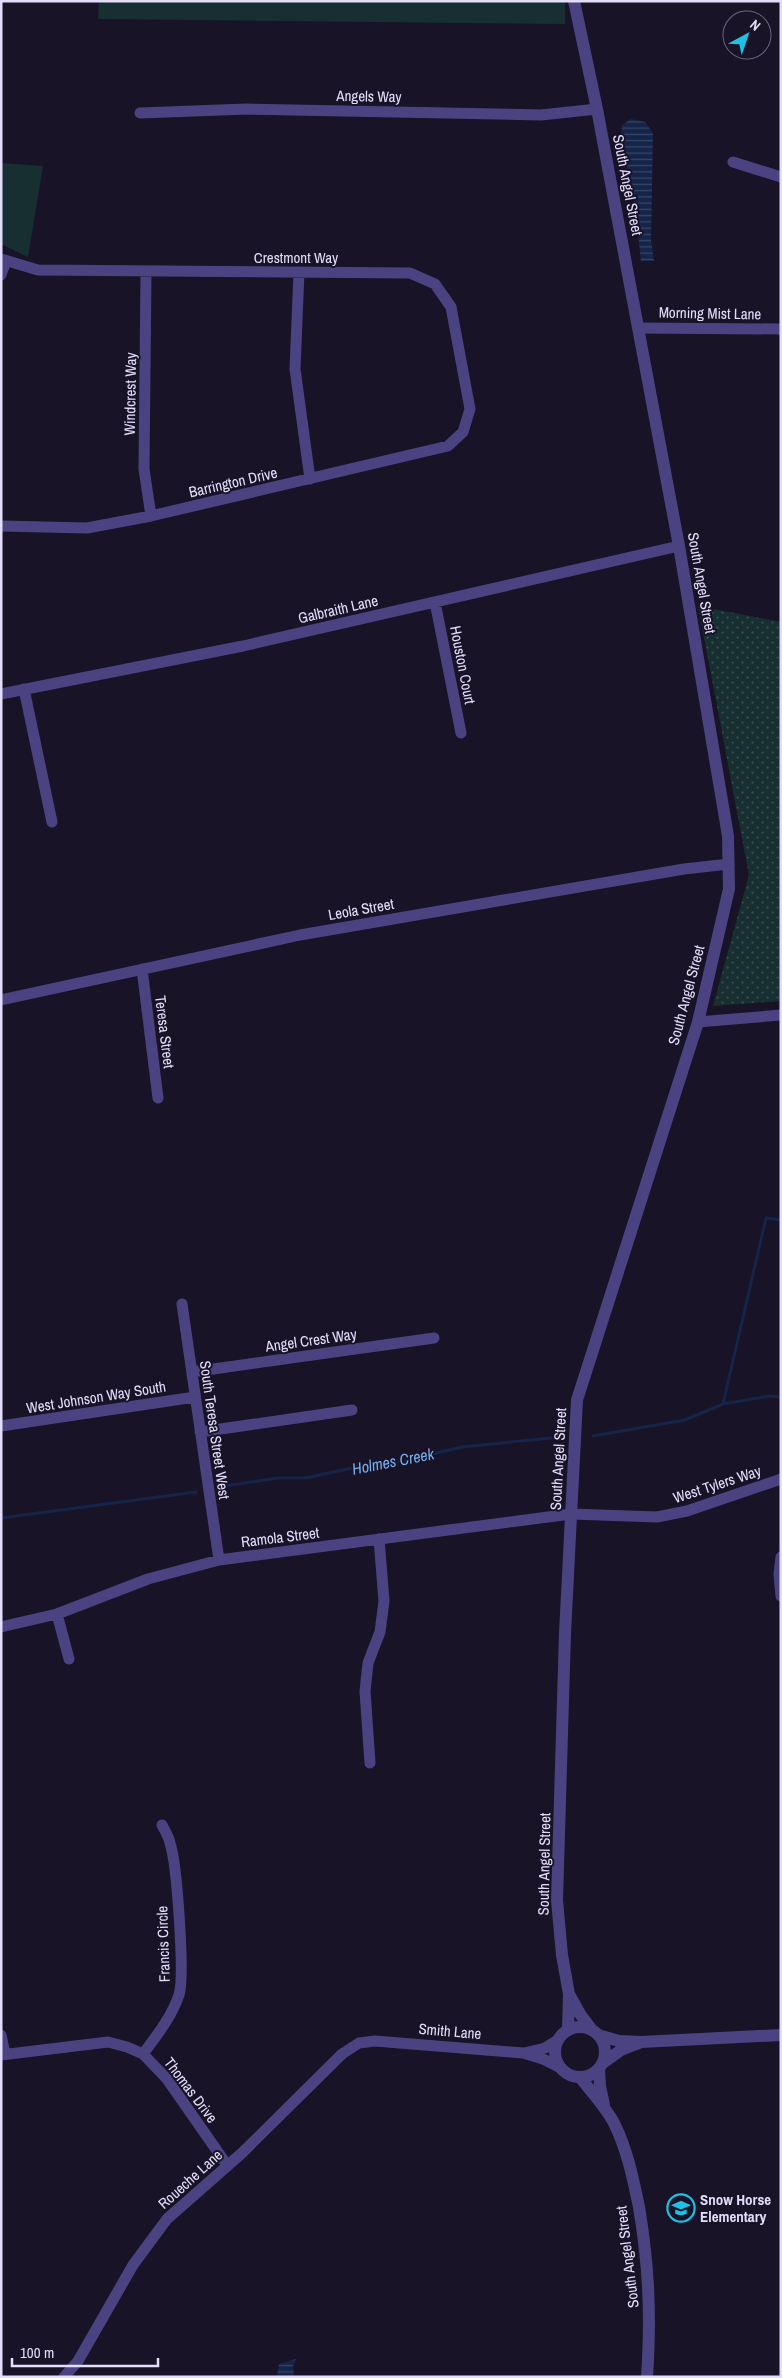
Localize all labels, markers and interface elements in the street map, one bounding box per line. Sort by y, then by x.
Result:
north arrow [722,10,772,60]
text: N [746,15,764,35]
street label: Angels Way [335,85,403,107]
street label: South Angel Street [608,133,648,238]
street label: Crestmont Way [254,247,339,268]
street label: Morning Mist Lane [659,302,762,324]
street label: Windcrest Way [119,352,141,436]
street label: Barrington Drive [187,462,279,502]
street label: South Angel Street [683,531,721,636]
street label: Galbraith Lane [296,590,380,628]
street label: Houston Court [445,624,481,706]
street label: Leola Street [327,893,396,925]
street label: South Angel Street [663,942,710,1047]
street label: Teresa Street [150,994,180,1070]
street label: Angel Crest Way [263,1323,359,1357]
street label: South Teresa Street West [195,1359,235,1501]
street label: West Johnson Way South [25,1376,167,1418]
street label: South Angel Street [545,1407,571,1511]
water label: Holmes Creek [350,1442,436,1480]
street label: West Tylers Way [670,1460,765,1508]
street label: Ramola Street [240,1522,321,1552]
street label: South Angel Street [533,1812,555,1915]
street label: Francis Circle [151,1905,175,1983]
street label: Smith Lane [418,2018,482,2044]
street label: Thomas Drive [159,2053,223,2127]
street label: Roueche Lane [153,2144,227,2214]
place label: Snow Horse Elementary [700,2189,771,2227]
school or university icon: Snow Horse Elementary [666,2193,696,2223]
street label: South Angel Street [610,2204,644,2309]
scale bar [12,2336,159,2368]
text: 100 m [20,2342,54,2363]

